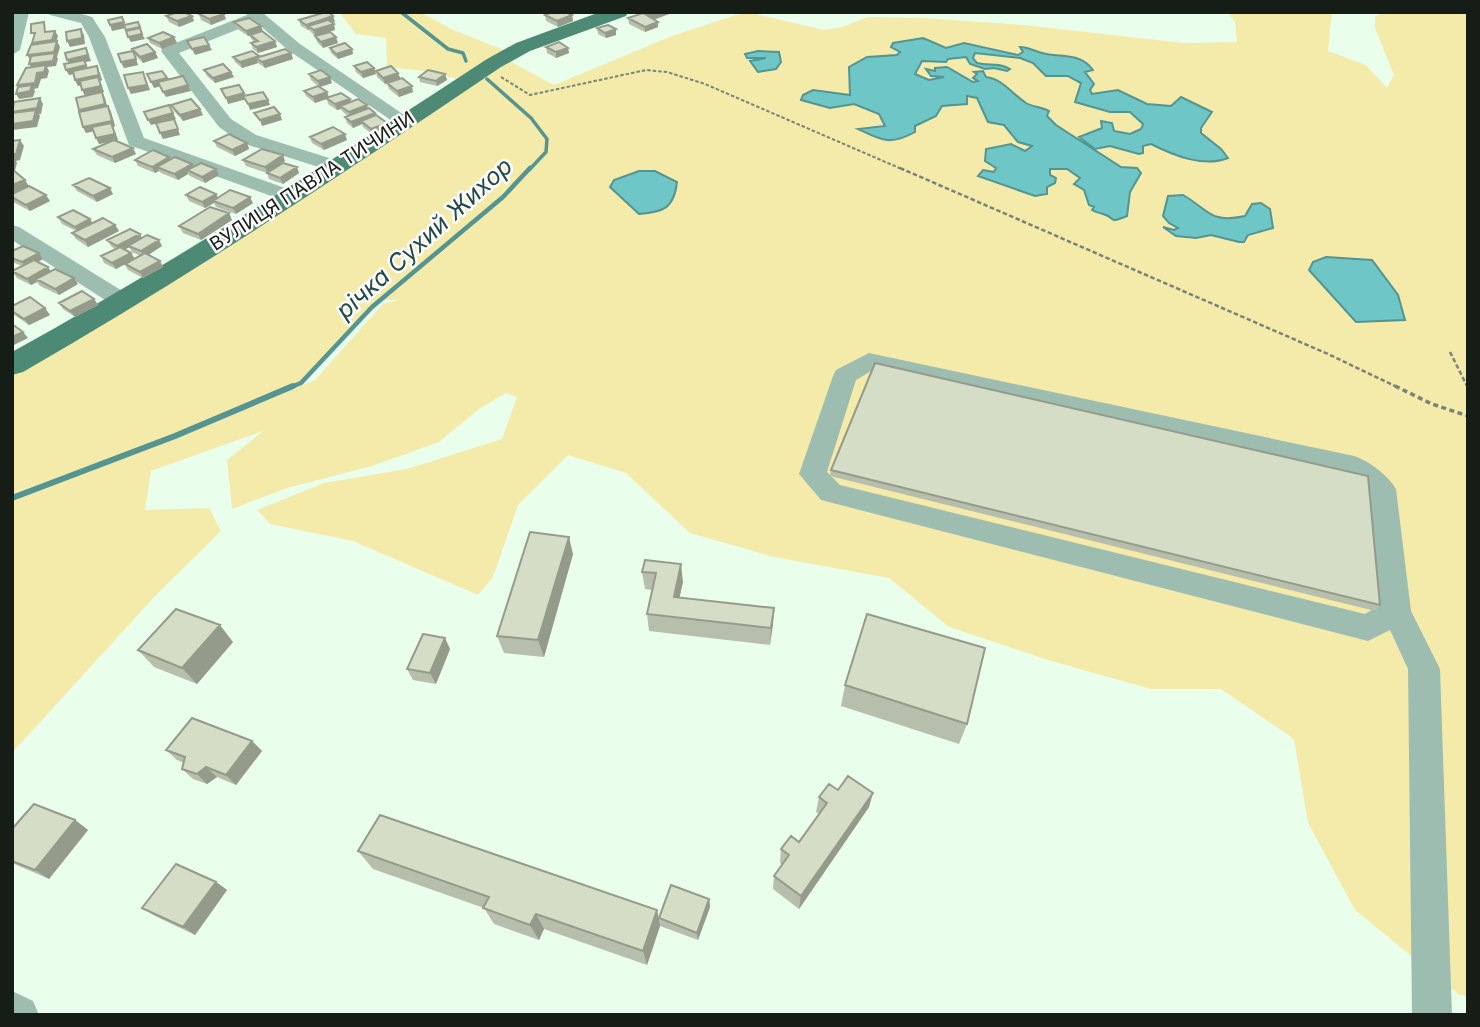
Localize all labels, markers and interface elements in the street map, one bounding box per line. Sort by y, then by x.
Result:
street label: ВУЛИЦЯ ПАВЛА ТИЧИНИ [205,106,419,256]
water label: річка Сухий Жихор [329,151,518,325]

